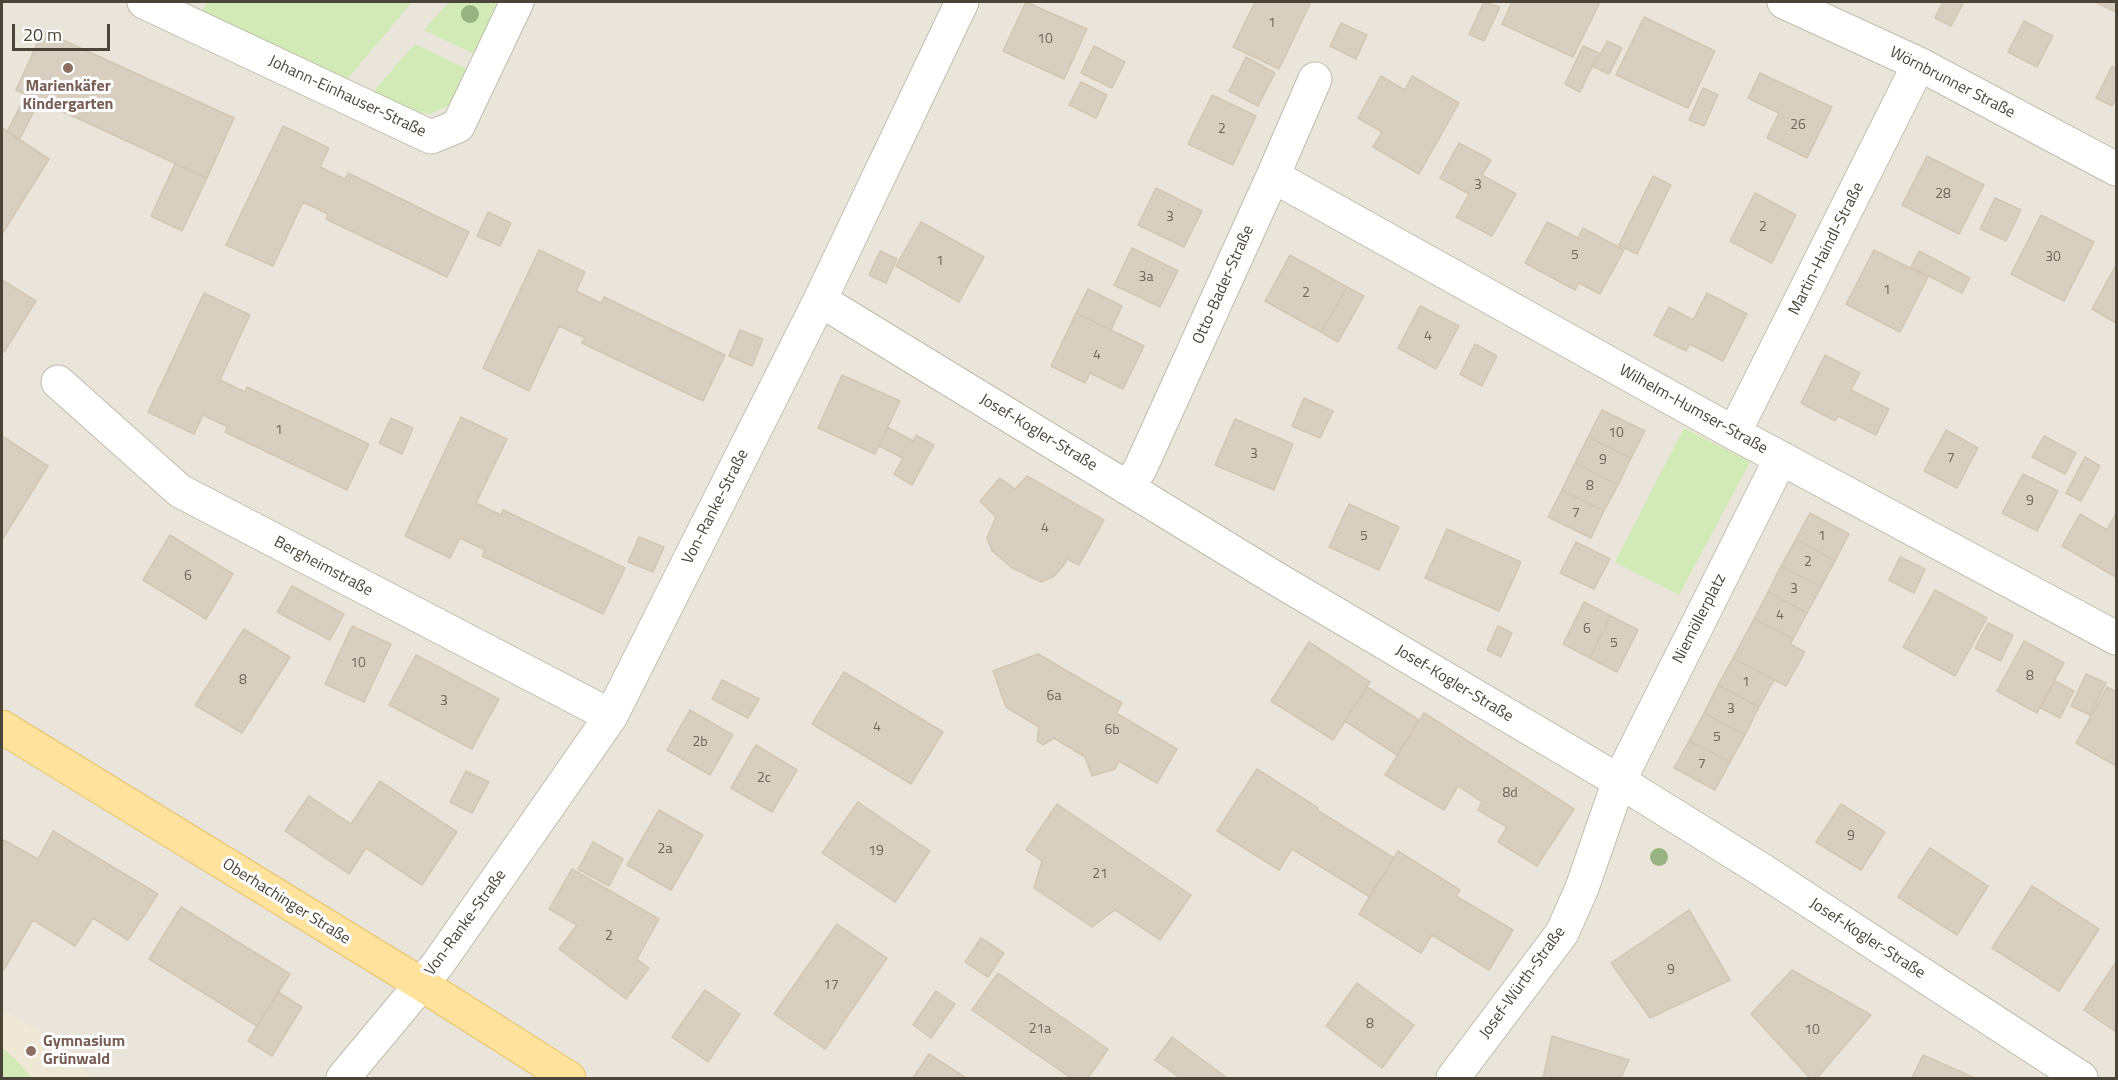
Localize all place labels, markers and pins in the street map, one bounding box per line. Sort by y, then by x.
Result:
marker: Marienkäfer Kindergarten [61,61,75,75]
place label: Marienkäfer Kindergarten [23,77,113,115]
place label: Gymnasium Grünwald [43,1032,125,1070]
marker: Gymnasium Grünwald [24,1044,38,1058]

